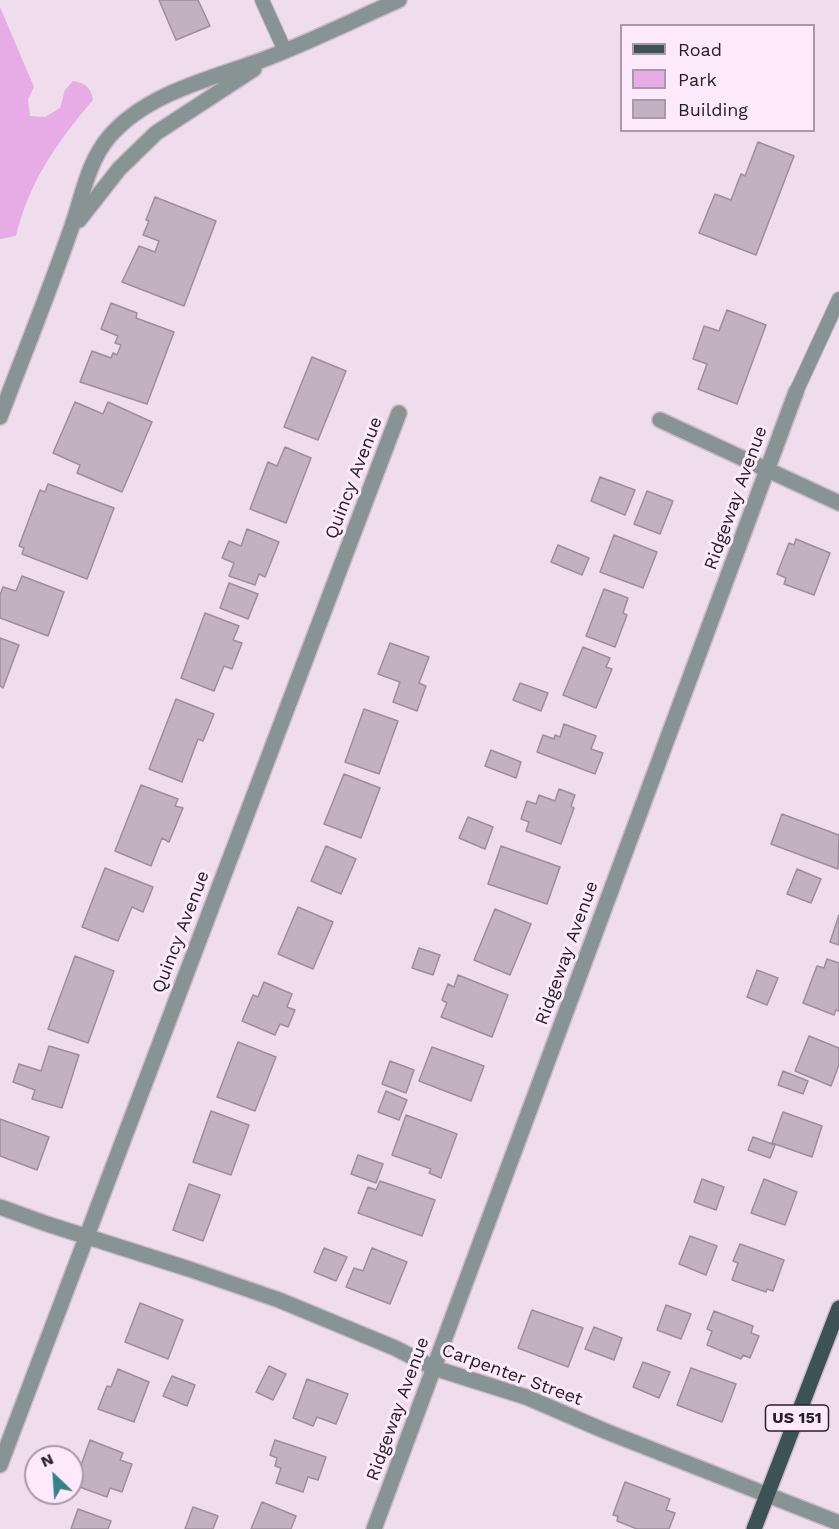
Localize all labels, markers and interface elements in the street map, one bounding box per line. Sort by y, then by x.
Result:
legend [620,24,815,132]
text: Road [678,39,722,60]
text: Park [678,69,717,90]
text: Building [678,99,748,120]
street label: Quincy Avenue [321,414,387,542]
street label: Ridgeway Avenue [700,423,772,573]
street label: Quincy Avenue [148,868,214,996]
street label: Ridgeway Avenue [531,878,603,1028]
street label: Ridgeway Avenue [362,1334,434,1484]
street label: Carpenter Street [439,1340,585,1410]
road number: US 151 [766,1405,828,1431]
north arrow [24,1445,84,1505]
text: N [38,1449,56,1471]

